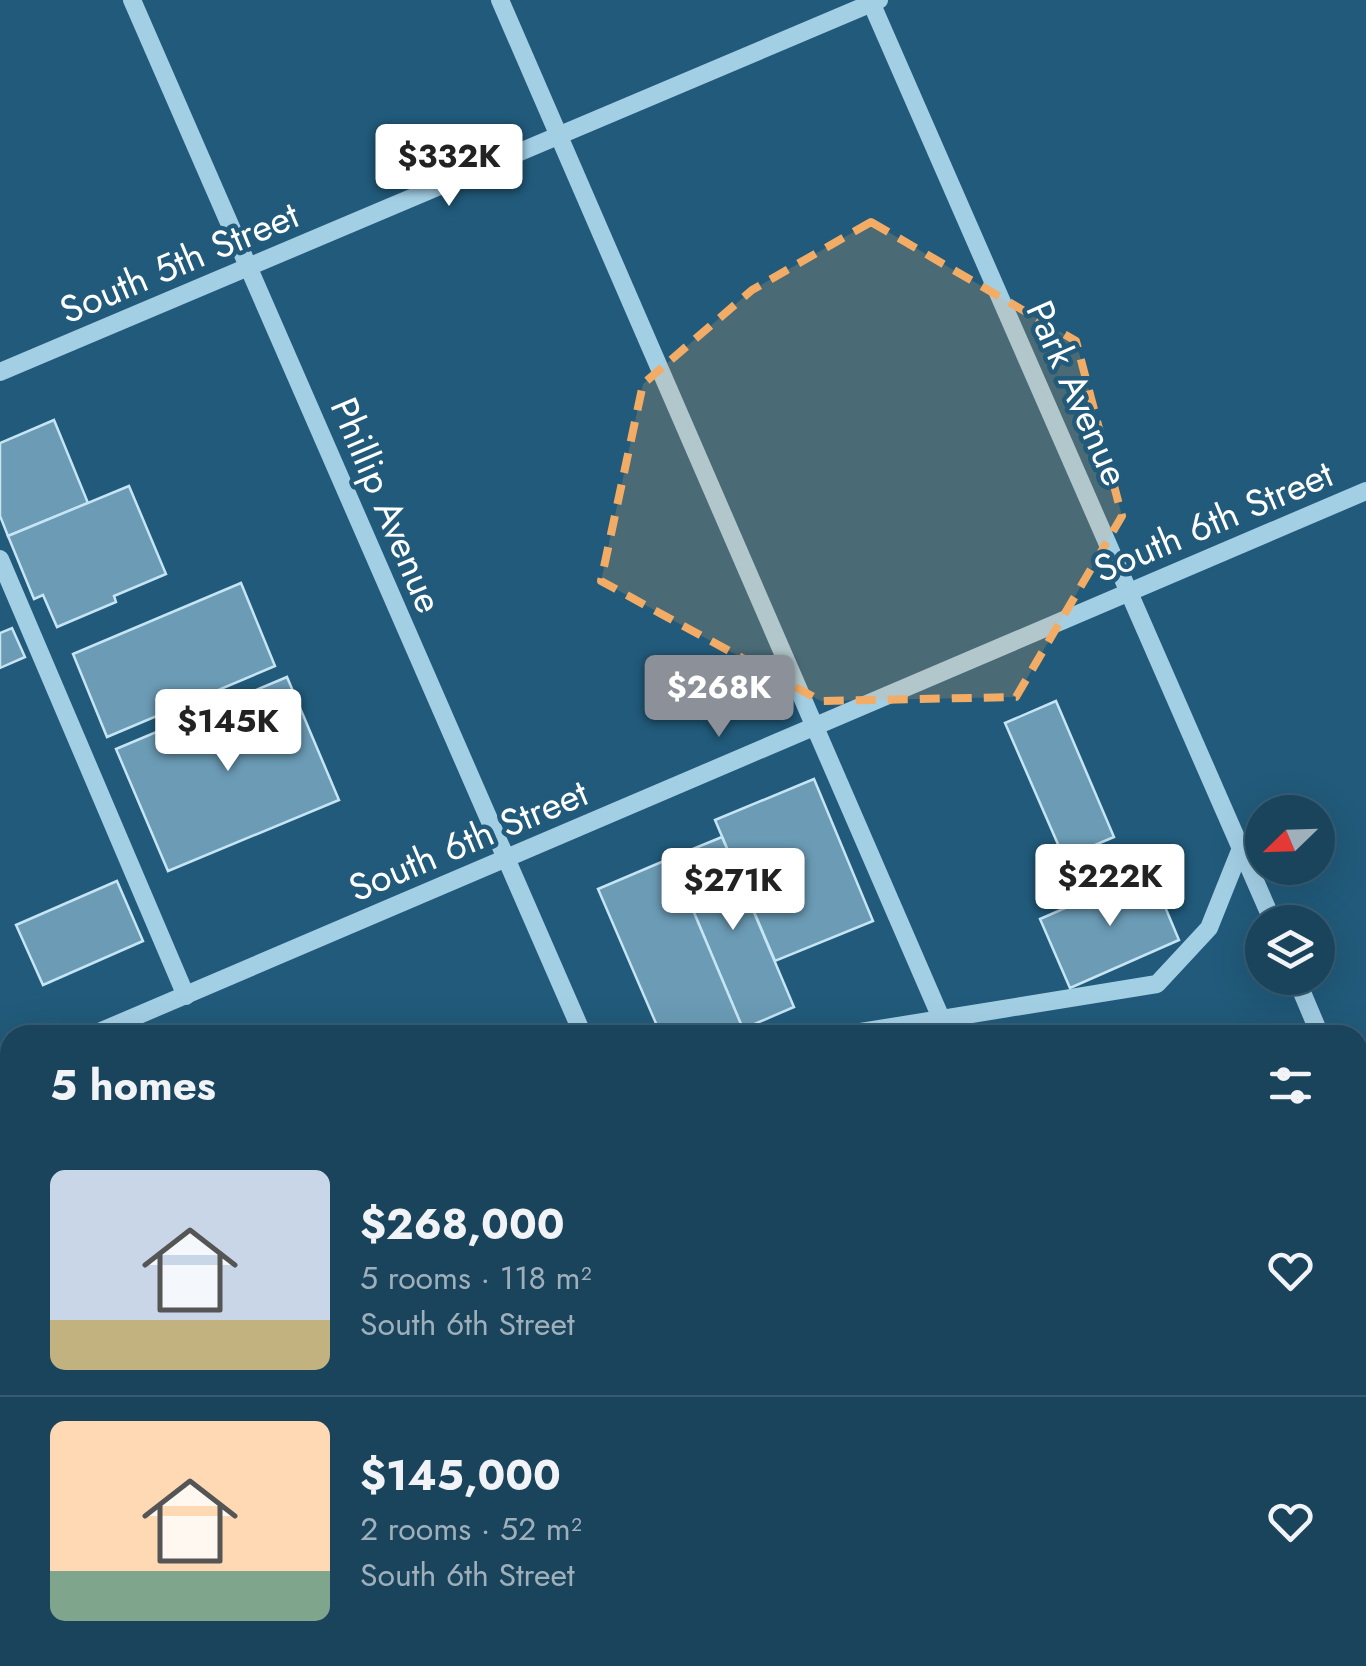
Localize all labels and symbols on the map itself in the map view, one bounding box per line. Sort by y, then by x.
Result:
pin: $332K [379,124,519,209]
street label: South 5th Street [51,187,307,337]
street label: Park Avenue [1013,292,1143,494]
street label: Phillip Avenue [317,389,457,621]
street label: South 6th Street [1085,446,1341,596]
pin: $268K [649,655,789,740]
pin: $145K [158,689,298,774]
street label: South 6th Street [340,765,596,915]
north arrow [1245,795,1335,885]
pin: $222K [1040,844,1180,929]
pin: $271K [663,848,803,933]

